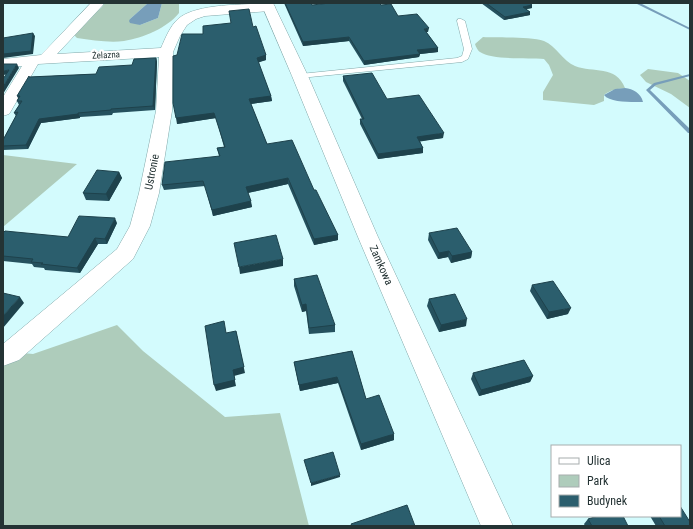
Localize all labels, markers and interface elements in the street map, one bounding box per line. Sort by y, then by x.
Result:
street label: Żelazna [92,49,120,61]
street label: Ustronie [142,153,162,191]
street label: Zamkowa [366,243,396,287]
legend [551,445,681,517]
text: Ulica [587,454,611,468]
text: Park [587,474,609,488]
text: Budynek [587,494,628,508]

